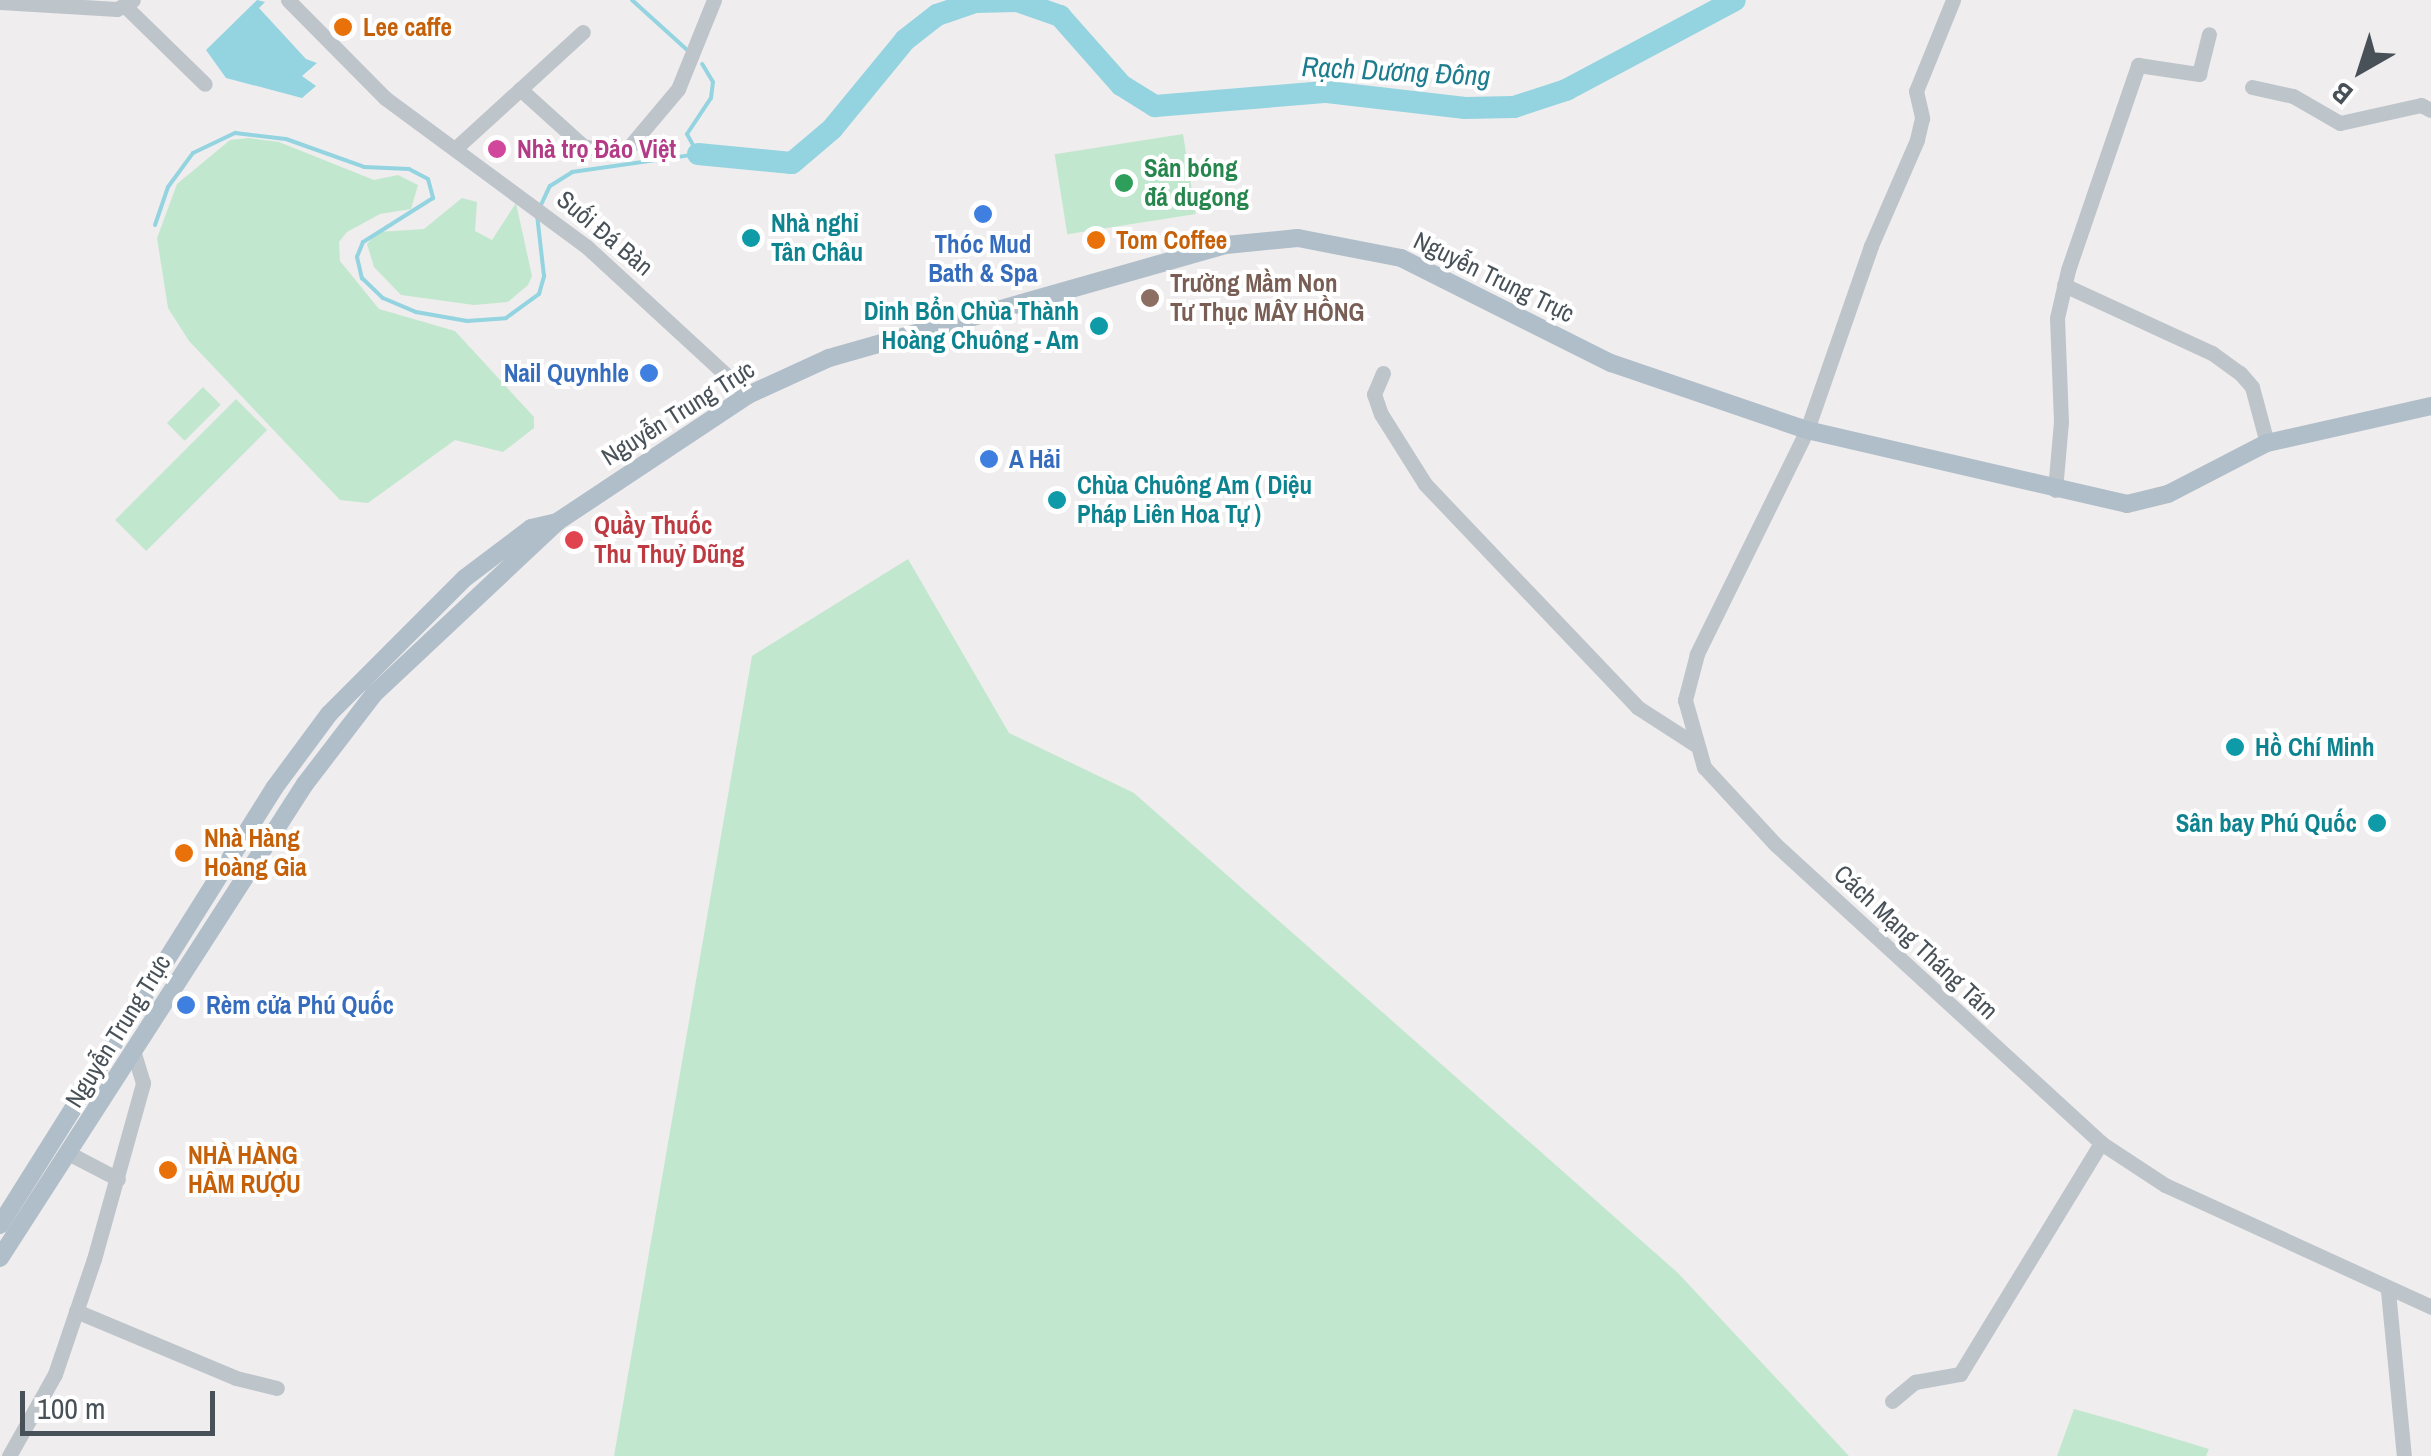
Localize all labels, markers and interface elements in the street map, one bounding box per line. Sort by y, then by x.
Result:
place label: Lee caffe [363,12,452,42]
marker: Lee caffe [332,16,354,38]
north arrow [2311,20,2411,120]
water label: Rạch Dương Đông [1301,49,1491,93]
text: B [2324,73,2361,113]
place label: Nhà trọ Đảo Việt [517,134,676,164]
marker: Nhà trọ Đảo Việt [486,138,508,160]
place label: Sân bóng đá dugong [1144,154,1249,213]
marker: Sân bóng đá dugong [1113,172,1135,194]
street label: Suối Đá Bàn [551,184,659,282]
marker: Thóc Mud Bath & Spa [972,203,994,225]
place label: Nhà nghỉ Tân Châu [771,209,863,268]
place label: Tom Coffee [1116,225,1227,255]
street label: Nguyễn Trung Trực [1409,225,1579,329]
marker: Nhà nghỉ Tân Châu [740,227,762,249]
marker: Tom Coffee [1085,229,1107,251]
place label: Thóc Mud Bath & Spa [928,230,1038,289]
place label: Trường Mầm Non Tư Thục MÂY HỒNG [1170,269,1365,328]
marker: Trường Mầm Non Tư Thục MÂY HỒNG [1139,287,1161,309]
place label: Dinh Bổn Chùa Thành Hoàng Chuông - Am [864,297,1079,356]
marker: Dinh Bổn Chùa Thành Hoàng Chuông - Am [1088,315,1110,337]
street label: Nguyễn Trung Trực [596,354,760,472]
place label: Nail Quynhle [504,358,629,388]
marker: Nail Quynhle [638,362,660,384]
place label: A Hải [1009,444,1061,474]
marker: A Hải [978,448,1000,470]
place label: Chùa Chuông Am ( Diệu Pháp Liên Hoa Tự ) [1077,471,1313,530]
marker: Chùa Chuông Am ( Diệu Pháp Liên Hoa Tự ) [1046,489,1068,511]
place label: Quầy Thuốc Thu Thuỷ Dũng [594,511,744,570]
marker: Quầy Thuốc Thu Thuỷ Dũng [563,529,585,551]
place label: Hồ Chí Minh [2255,732,2375,762]
marker: Hồ Chí Minh [2224,736,2246,758]
place label: Sân bay Phú Quốc [2176,808,2357,838]
marker: Sân bay Phú Quốc [2366,812,2388,834]
place label: Nhà Hàng Hoàng Gia [204,824,307,883]
marker: Nhà Hàng Hoàng Gia [173,842,195,864]
street label: Cách Mạng Tháng Tám [1828,858,2004,1026]
street label: Nguyễn Trung Trực [59,949,177,1113]
place label: Rèm cửa Phú Quốc [206,990,394,1020]
marker: Rèm cửa Phú Quốc [175,994,197,1016]
place label: NHÀ HÀNG HÂM RƯỢU [188,1141,301,1200]
marker: NHÀ HÀNG HÂM RƯỢU [157,1159,179,1181]
scale bar [25,1371,220,1433]
text: 100 m [37,1388,105,1428]

